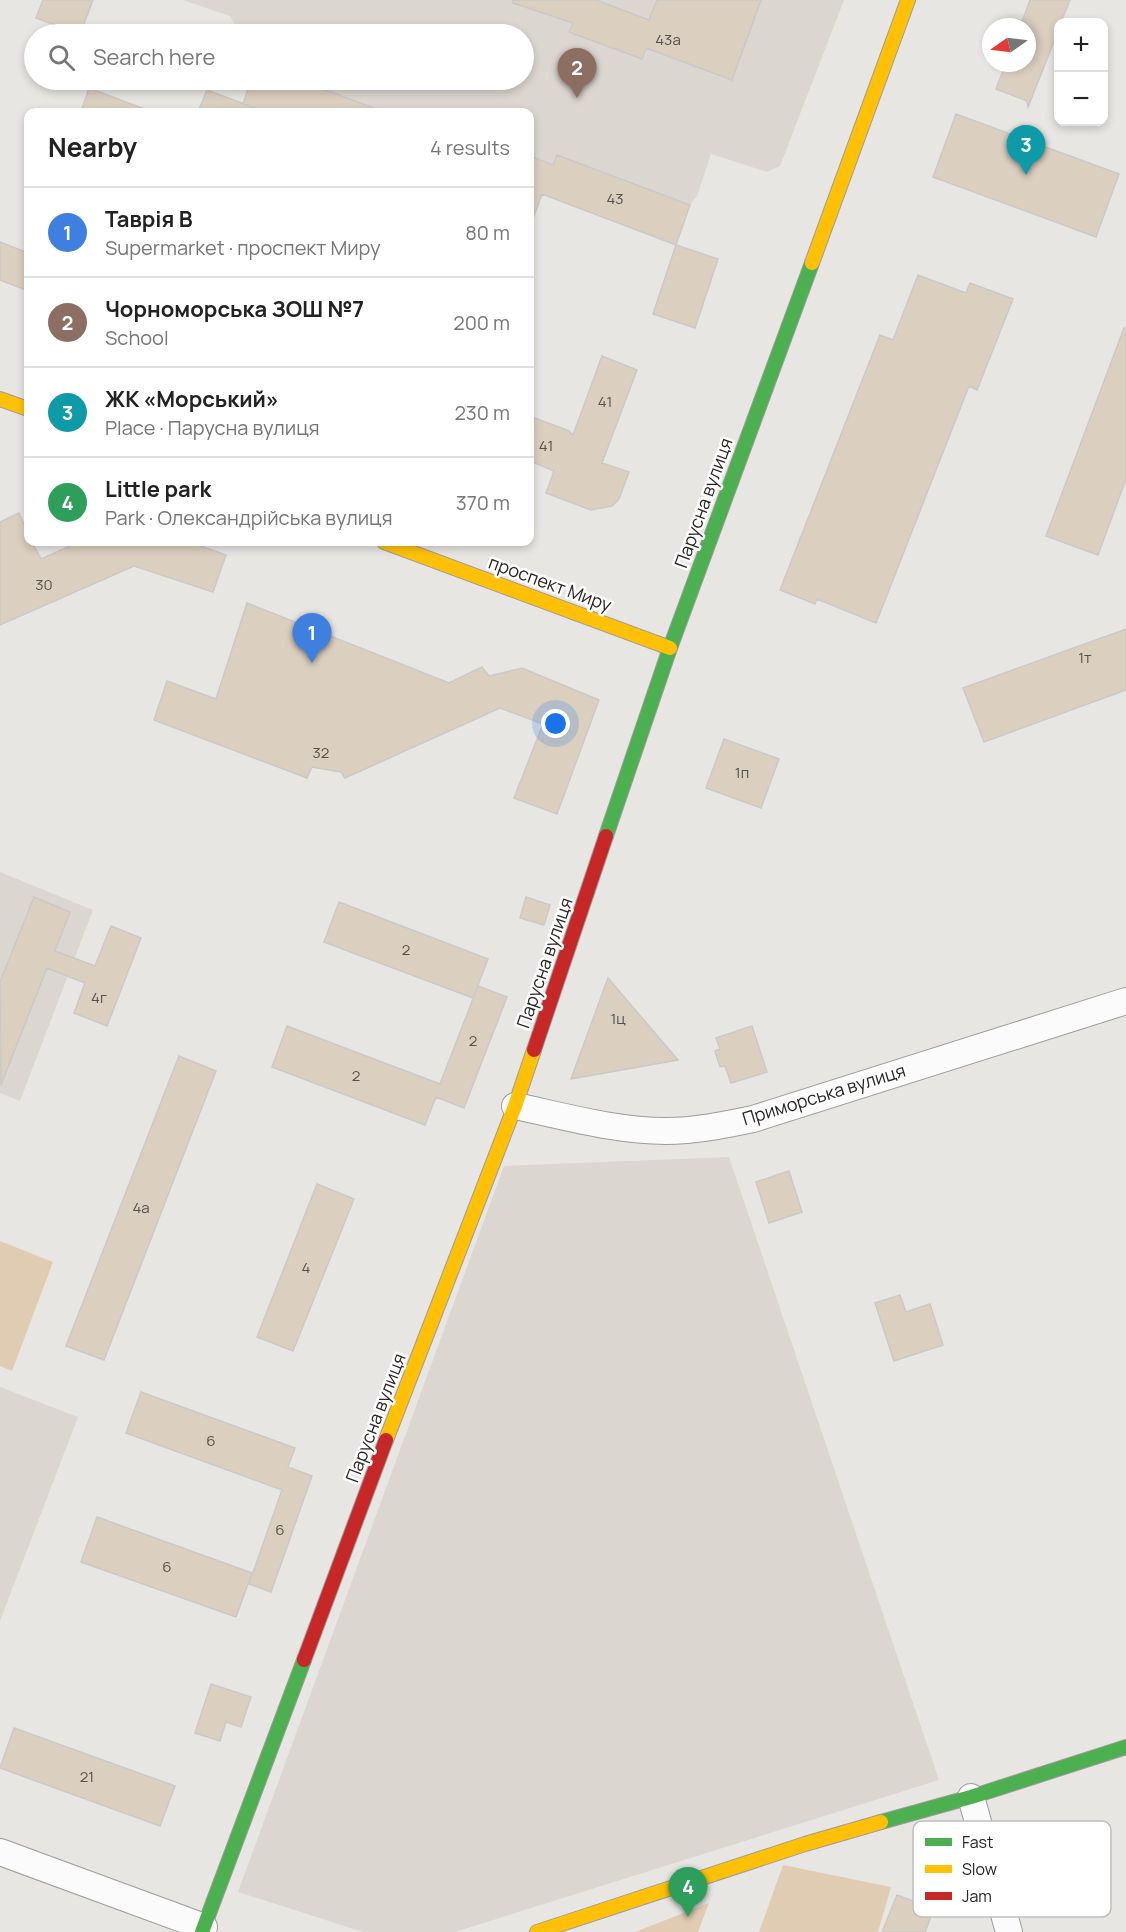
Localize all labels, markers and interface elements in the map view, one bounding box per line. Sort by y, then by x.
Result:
north arrow [982,18,1036,72]
map controls [1054,18,1108,126]
button: + [1054,18,1108,72]
search box [24,24,534,90]
house number: 43а [655,29,681,50]
icon: search [45,41,78,74]
text: Search here [93,42,215,72]
pin: 2 [558,48,596,98]
button: − [1054,72,1108,126]
pin: 3 [1006,126,1046,175]
text: Nearby [48,129,137,165]
text: 4 results [430,134,510,161]
house number: 43 [606,188,624,209]
text: Таврія В [105,204,193,234]
text: 1 [63,219,72,246]
text: 80 m [465,219,510,246]
text: Supermarket · проспект Миру [105,234,381,261]
text: Чорноморська ЗОШ №7 [105,294,364,324]
text: 2 [62,309,73,336]
text: 200 m [453,309,510,336]
text: School [105,324,169,351]
text: ЖК «Морський» [105,384,279,414]
house number: 41 [598,391,612,412]
text: 3 [62,399,73,426]
text: 230 m [454,399,510,426]
text: Place · Парусна вулиця [105,414,320,441]
street label: Парусна вулиця [668,434,738,571]
house number: 41 [539,435,553,456]
text: Little park [105,474,211,504]
text: 4 [61,489,74,516]
text: 370 m [456,489,510,516]
text: Park · Олександрійська вулиця [105,504,393,531]
street label: проспект Миру [486,550,616,617]
house number: 30 [35,574,53,595]
pin: 1 [292,614,332,663]
house number: 1т [1078,647,1092,668]
your location [541,709,570,738]
house number: 32 [313,742,329,763]
house number: 1п [735,762,749,783]
street label: Парусна вулиця [510,894,578,1031]
house number: 2 [402,939,410,960]
house number: 4г [91,987,107,1008]
house number: 1ц [610,1008,626,1029]
house number: 2 [469,1030,477,1051]
street label: Приморська вулиця [739,1058,908,1130]
house number: 2 [352,1065,360,1086]
house number: 4а [132,1197,150,1218]
house number: 4 [302,1257,311,1278]
street label: Парусна вулиця [339,1350,411,1486]
house number: 6 [206,1430,216,1451]
house number: 6 [275,1519,285,1540]
house number: 6 [162,1556,172,1577]
house number: 21 [80,1766,94,1787]
legend [913,1821,1111,1917]
text: Fast [962,1831,993,1853]
text: Slow [962,1858,997,1880]
pin: 4 [668,1868,708,1917]
text: Jam [962,1885,992,1907]

